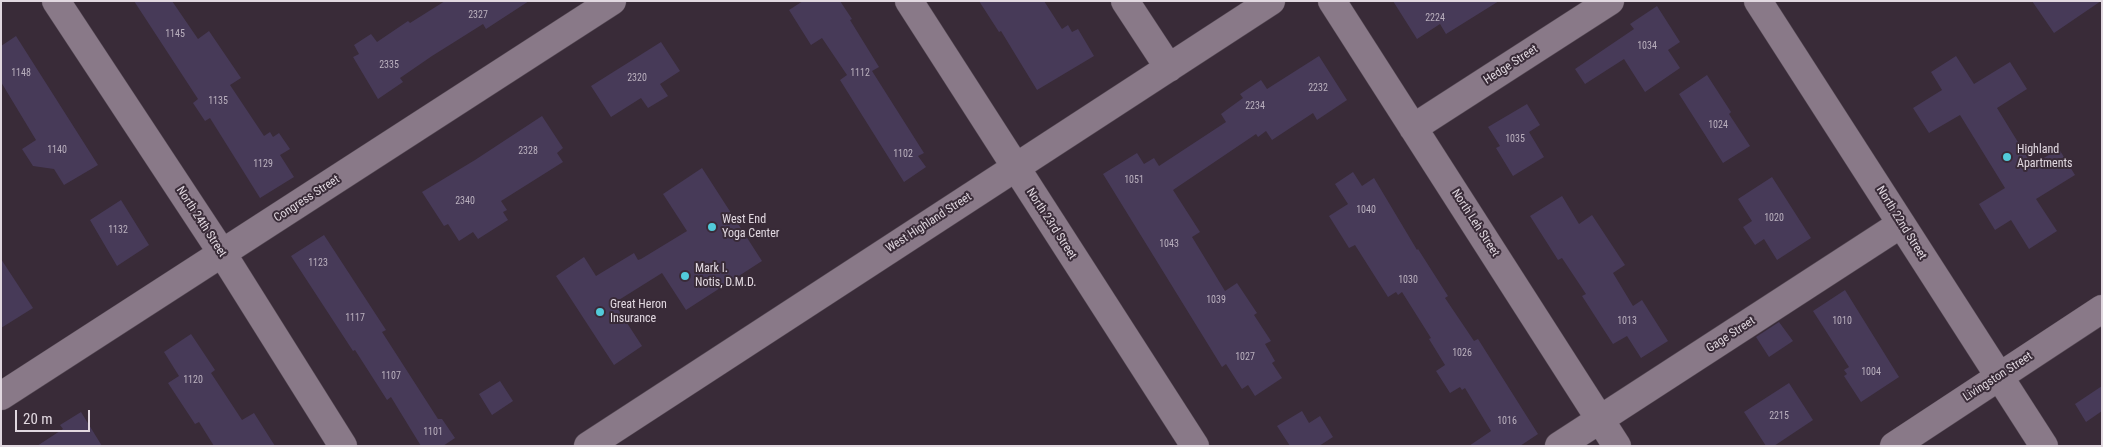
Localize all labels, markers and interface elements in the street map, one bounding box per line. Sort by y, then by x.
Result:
house number: 2327 [468,9,488,21]
house number: 2224 [1425,12,1445,24]
house number: 1145 [165,28,185,40]
house number: 1034 [1637,40,1657,52]
street label: Hedge Street [1481,42,1541,88]
house number: 2335 [379,59,399,71]
house number: 1148 [11,67,31,79]
house number: 1112 [850,67,870,79]
house number: 2320 [627,72,647,84]
house number: 2232 [1308,82,1328,94]
house number: 1135 [208,95,228,107]
house number: 2234 [1245,100,1265,112]
house number: 1024 [1708,119,1728,131]
house number: 1035 [1505,133,1525,145]
place label: Highland Apartments [2017,143,2073,171]
house number: 1140 [47,144,67,156]
house number: 2328 [518,145,538,157]
house number: 1102 [893,148,913,160]
marker: Highland Apartments [2001,151,2013,163]
house number: 1129 [253,158,273,170]
street label: Congress Street [271,172,343,226]
house number: 1051 [1124,174,1144,186]
street label: North 24th Street [173,184,229,260]
street label: North 22nd Street [1873,184,1929,262]
street label: North 23rd Street [1023,186,1079,262]
street label: North Leh Street [1448,187,1502,259]
street label: West Highland Street [883,190,975,256]
house number: 2340 [455,195,475,207]
house number: 1040 [1356,204,1376,216]
house number: 1020 [1764,212,1784,224]
place label: West End Yoga Center [722,213,779,241]
marker: West End Yoga Center [706,221,718,233]
house number: 1132 [108,224,128,236]
house number: 1043 [1159,238,1179,250]
house number: 1123 [308,257,328,269]
place label: Mark I. Notis, D.M.D. [695,262,756,290]
marker: Mark I. Notis, D.M.D. [679,270,691,282]
house number: 1030 [1398,274,1418,286]
house number: 1039 [1206,294,1226,306]
place label: Great Heron Insurance [610,298,667,326]
marker: Great Heron Insurance [594,306,606,318]
house number: 1117 [345,312,365,324]
street label: Gage Street [1704,314,1758,356]
house number: 1013 [1617,315,1637,327]
house number: 1010 [1832,315,1852,327]
house number: 1026 [1452,347,1472,359]
street label: Livingston Street [1961,349,2035,405]
house number: 1027 [1235,351,1255,363]
house number: 1004 [1861,366,1881,378]
house number: 1107 [381,370,401,382]
house number: 1120 [183,374,203,386]
scale bar [18,400,92,432]
text: 20 m [23,410,53,428]
house number: 2215 [1769,410,1789,422]
house number: 1016 [1497,415,1517,427]
house number: 1101 [423,426,443,438]

